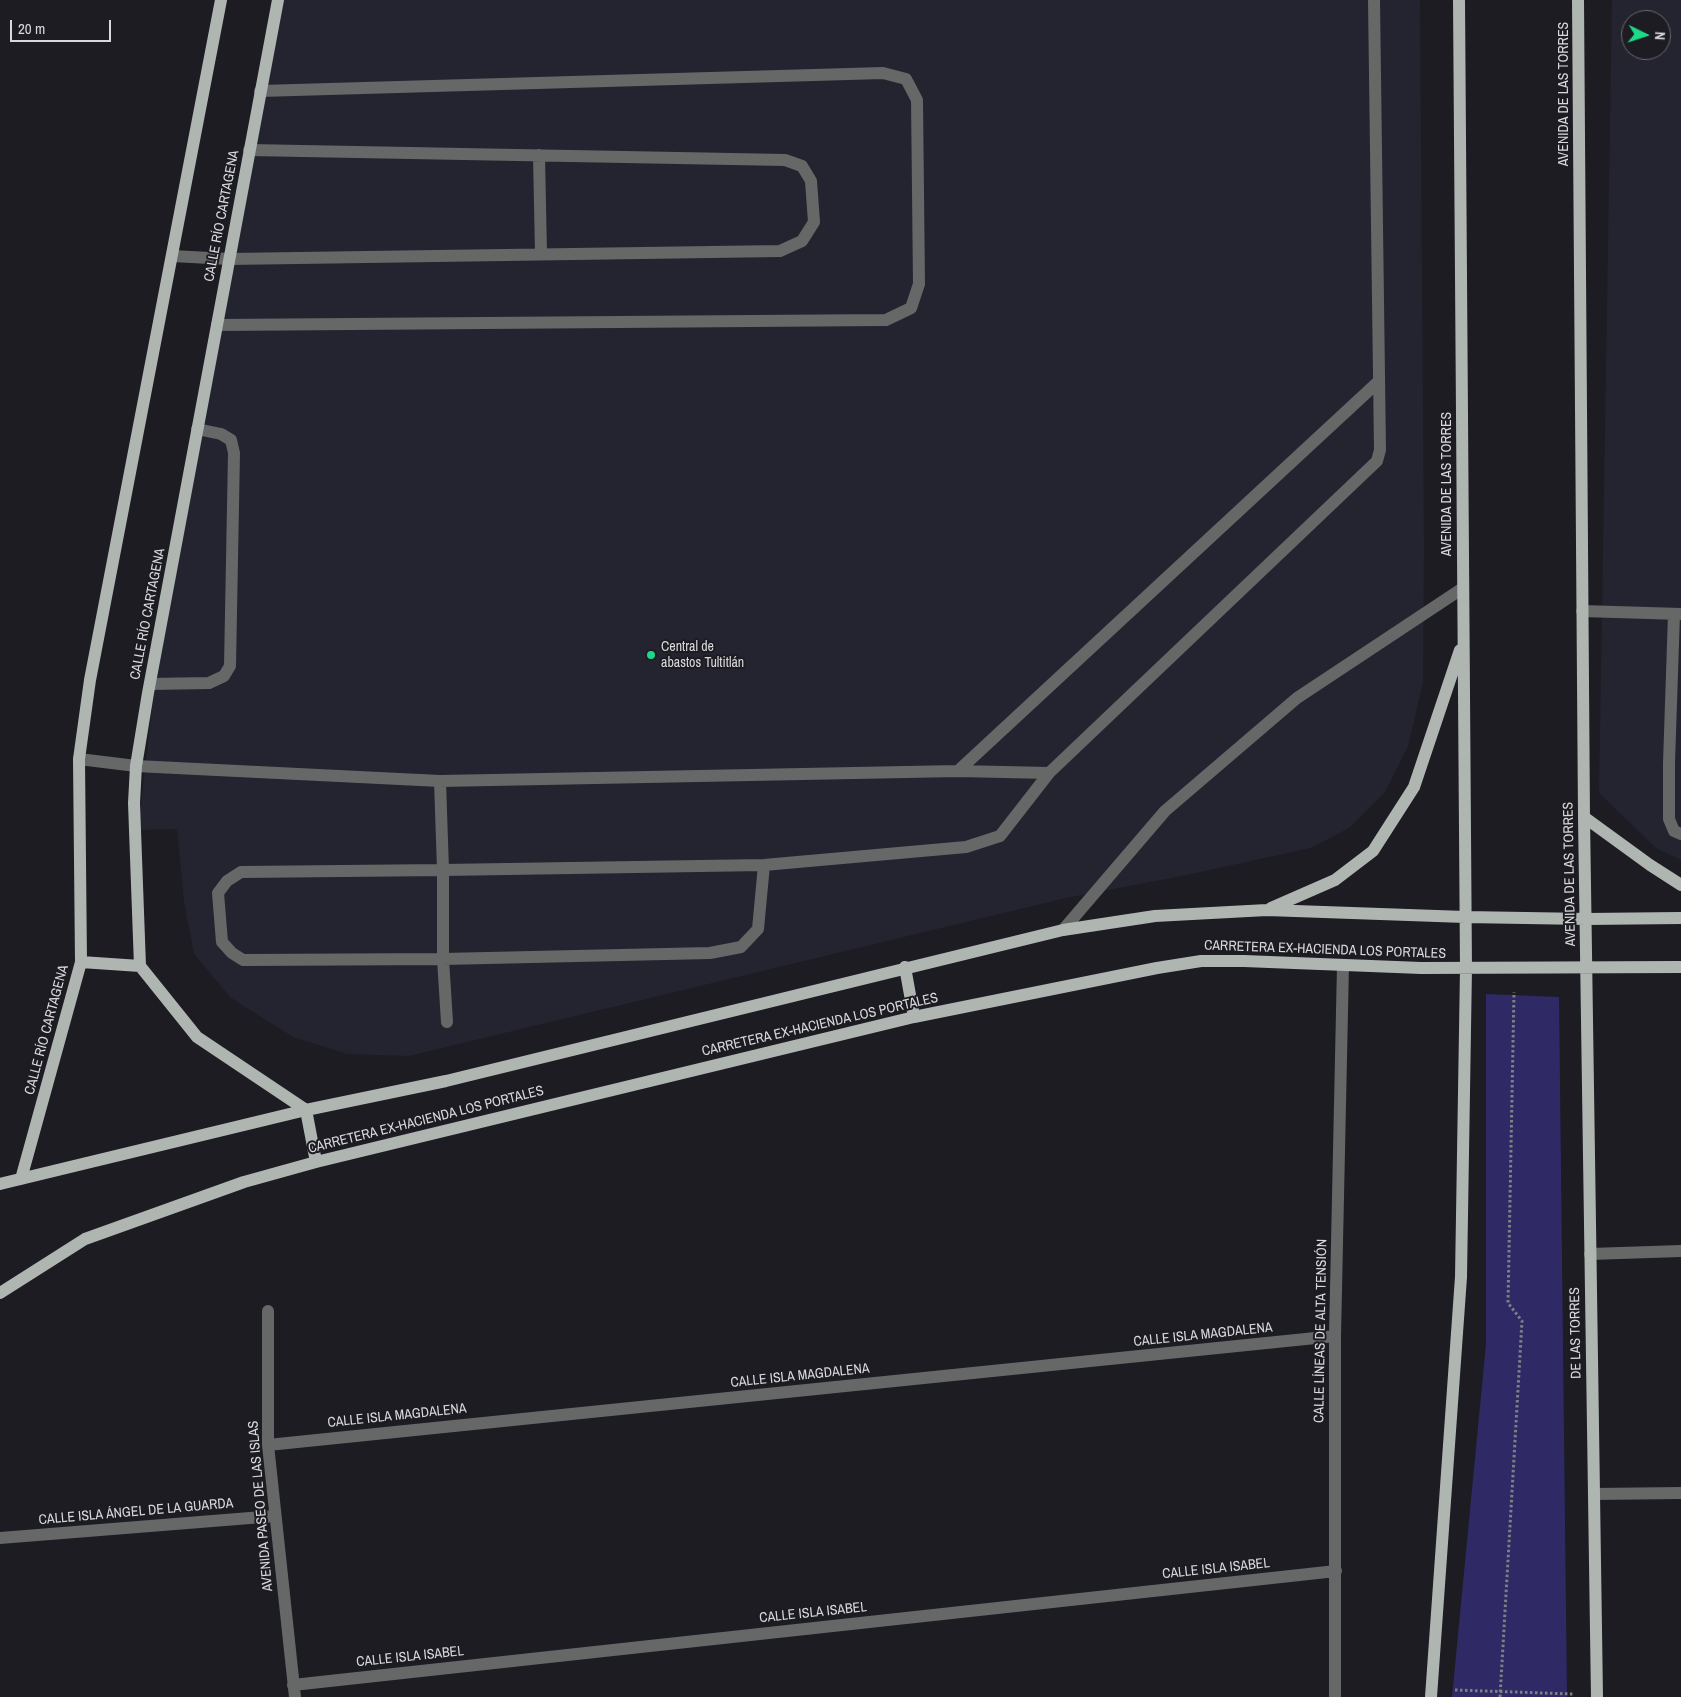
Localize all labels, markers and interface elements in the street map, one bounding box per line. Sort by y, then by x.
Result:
scale bar [12,10,114,42]
north arrow [1621,10,1671,60]
text: 20 m [18,18,45,39]
street label: AVENIDA DE LAS TORRES [1556,22,1572,166]
text: N [1651,31,1669,41]
street label: CALLE RÍO CARTAGENA [201,149,243,283]
street label: AVENIDA DE LAS TORRES [1439,412,1455,556]
street label: CALLE RÍO CARTAGENA [127,547,169,681]
place label: Central de abastos Tultitlán [661,639,744,672]
marker: Central de abastos Tultitlán [645,649,657,661]
street label: AVENIDA DE LAS TORRES [1560,802,1580,946]
street label: CARRETERA EX-HACIENDA LOS PORTALES [1204,937,1446,963]
street label: CALLE RÍO CARTAGENA [22,963,72,1097]
street label: CARRETERA EX-HACIENDA LOS PORTALES [700,990,940,1060]
street label: CARRETERA EX-HACIENDA LOS PORTALES [307,1083,545,1157]
street label: CALLE LÍNEAS DE ALTA TENSIÓN [1311,1239,1331,1423]
street label: DE LAS TORRES [1567,1287,1585,1379]
street label: CALLE ISLA MAGDALENA [1133,1319,1273,1351]
street label: CALLE ISLA MAGDALENA [730,1360,870,1392]
street label: CALLE ISLA MAGDALENA [327,1400,467,1432]
street label: AVENIDA PASEO DE LAS ISLAS [245,1420,277,1592]
street label: CALLE ISLA ÁNGEL DE LA GUARDA [38,1495,234,1529]
street label: CALLE ISLA ISABEL [1161,1555,1271,1583]
street label: CALLE ISLA ISABEL [758,1599,868,1627]
street label: CALLE ISLA ISABEL [355,1643,465,1671]

